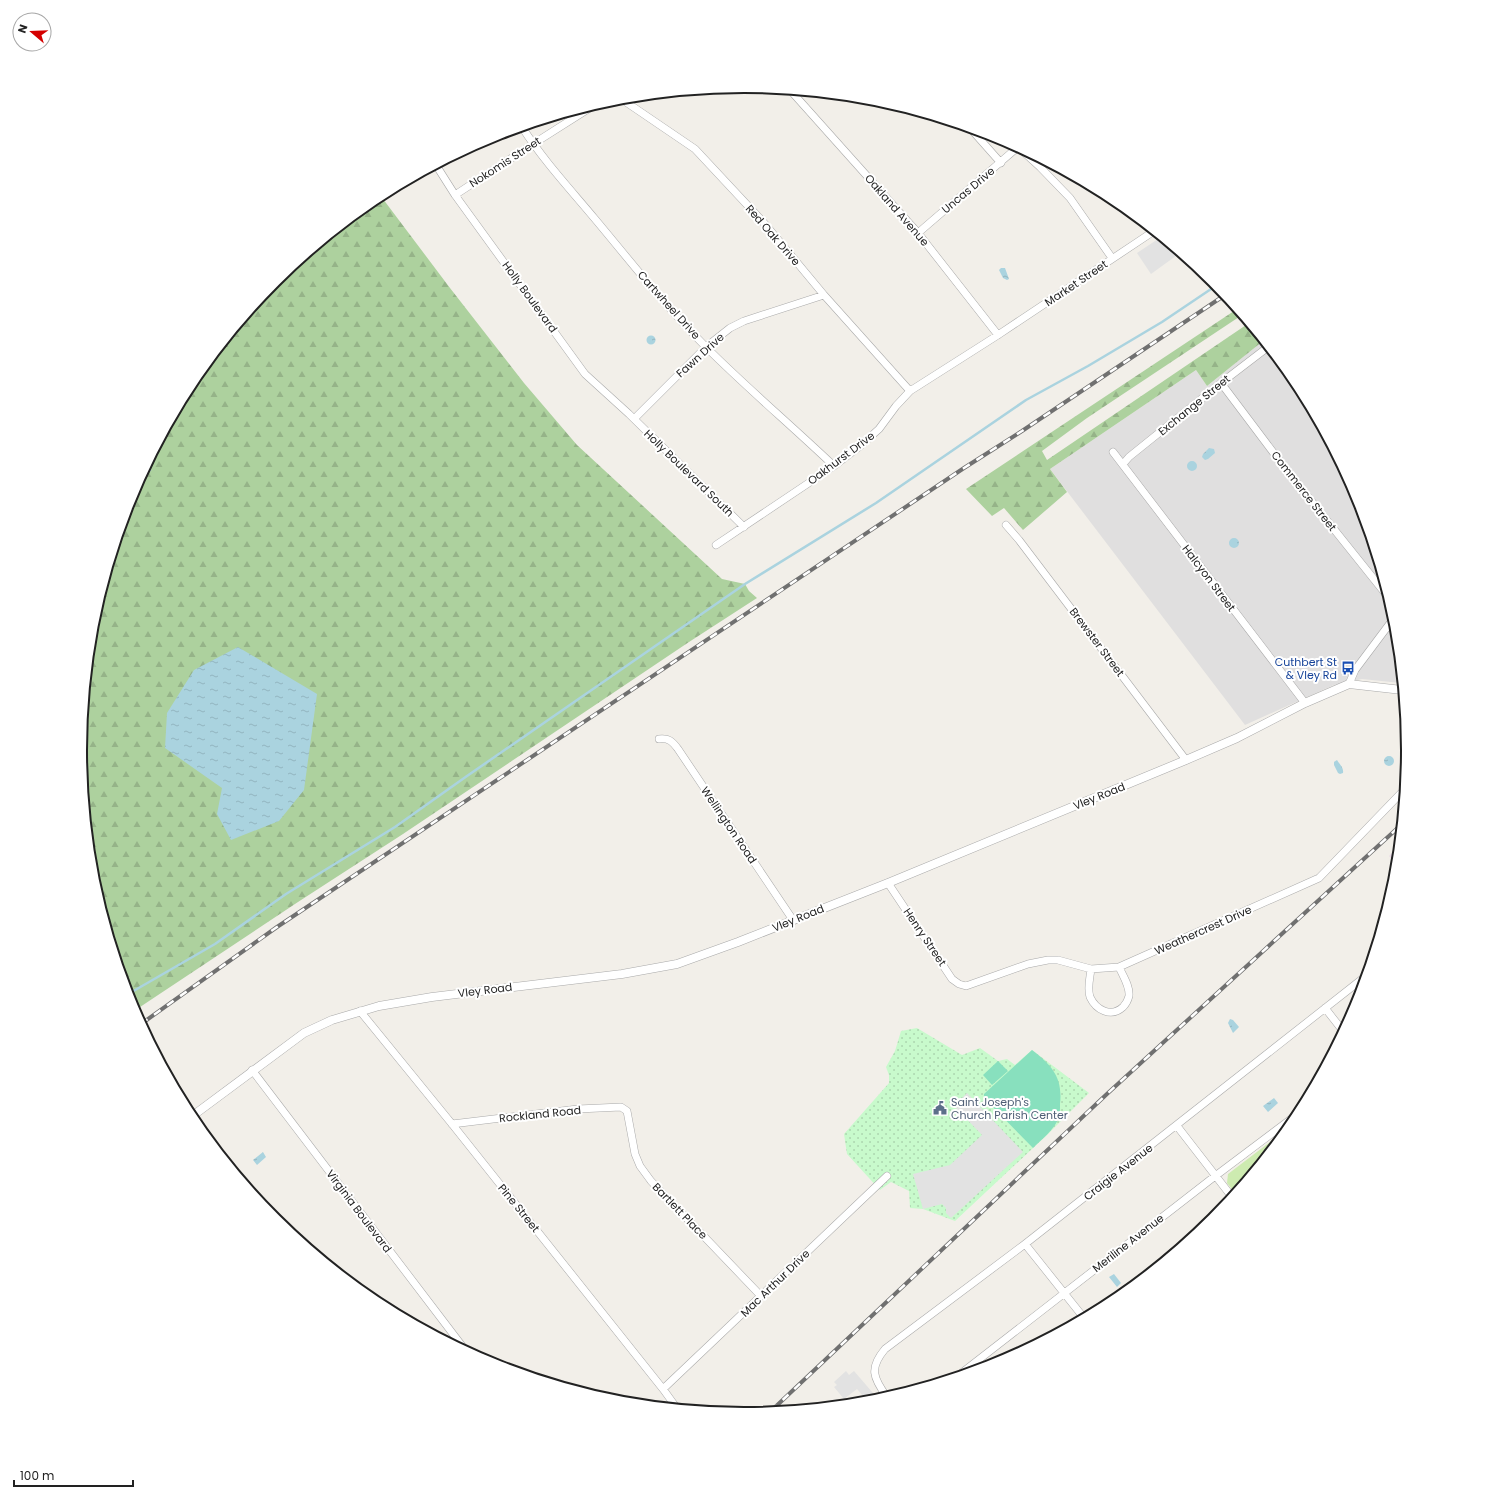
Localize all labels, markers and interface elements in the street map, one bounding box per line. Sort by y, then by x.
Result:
north arrow [12,12,52,52]
text: N [14,22,31,35]
street label: Nokomis Street [466,133,544,191]
street label: Uncas Drive [938,163,998,217]
street label: Oakland Avenue [861,171,933,250]
street label: Red Oak Drive [742,201,804,269]
street label: Market Street [1041,256,1111,310]
street label: Holly Boulevard [499,258,561,336]
street label: Cartwheel Drive [634,267,704,343]
street label: Fawn Drive [673,329,728,381]
street label: Exchange Street [1155,371,1233,439]
street label: Holly Boulevard South [641,426,737,520]
street label: Oakhurst Drive [804,427,878,489]
street label: Commerce Street [1268,448,1340,534]
street label: Halcyon Street [1179,541,1239,615]
street label: Brewster Street [1066,604,1128,680]
place label: Cuthbert St & Vley Rd [1275,654,1337,683]
bus stop icon: Cuthbert St & Vley Rd [1340,660,1356,676]
street label: Vley Road [1071,778,1127,814]
street label: Wellington Road [697,783,761,867]
street label: Vley Road [770,900,826,936]
street label: Weathercrest Drive [1152,901,1254,959]
street label: Henry Street [900,905,950,969]
street label: Vley Road [457,979,513,1001]
place label: Saint Joseph's Church Parish Center [951,1094,1068,1123]
public building icon: Saint Joseph's Church Parish Center [932,1100,948,1116]
street label: Rockland Road [498,1102,582,1126]
street label: Craigie Avenue [1080,1140,1156,1204]
street label: Virginia Boulevard [323,1166,395,1256]
street label: Bartlett Place [649,1179,711,1243]
street label: Pine Street [495,1180,543,1236]
street label: Meriline Avenue [1089,1210,1167,1276]
street label: Mac Arthur Drive [737,1246,813,1320]
scale bar [14,1462,133,1488]
text: 100 m [20,1467,54,1484]

